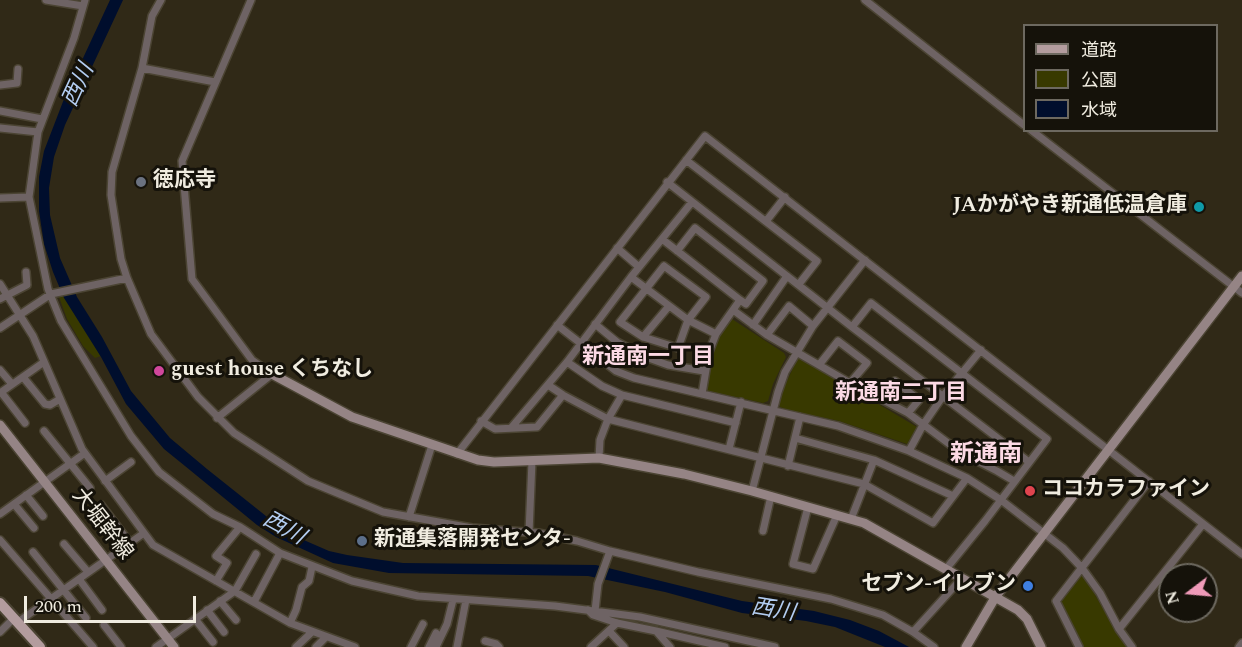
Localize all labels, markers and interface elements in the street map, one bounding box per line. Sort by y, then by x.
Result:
legend [1023,24,1218,132]
text: 道路 [1081,37,1117,64]
water label: 西川 [59,60,101,112]
text: 公園 [1081,67,1117,94]
text: 水域 [1081,97,1117,124]
place label: 徳応寺 [153,169,216,195]
marker: 徳応寺 [134,175,148,189]
place label: JAかがやき新通低温倉庫 [953,194,1187,220]
marker: JAかがやき新通低温倉庫 [1192,200,1206,214]
district label: 新通南一丁目 [582,346,714,372]
place label: guest house くちなし [171,358,373,384]
marker: guest house くちなし [152,364,166,378]
district label: 新通南二丁目 [835,382,967,408]
district label: 新通南 [950,442,1022,470]
place label: ココカラファイン [1042,478,1210,504]
street label: 大堀幹線 [65,484,137,566]
marker: ココカラファイン [1023,484,1037,498]
water label: 西川 [257,508,309,552]
place label: 新通集落開発センタ- [374,528,571,554]
marker: 新通集落開発センタ- [355,534,369,548]
north arrow [1158,563,1218,623]
place label: セブン-イレブン [861,573,1016,599]
marker: セブン-イレブン [1021,579,1035,593]
scale bar [27,584,200,622]
text: N [1159,588,1186,607]
text: 200 m [35,593,82,620]
water label: 西川 [749,596,797,628]

